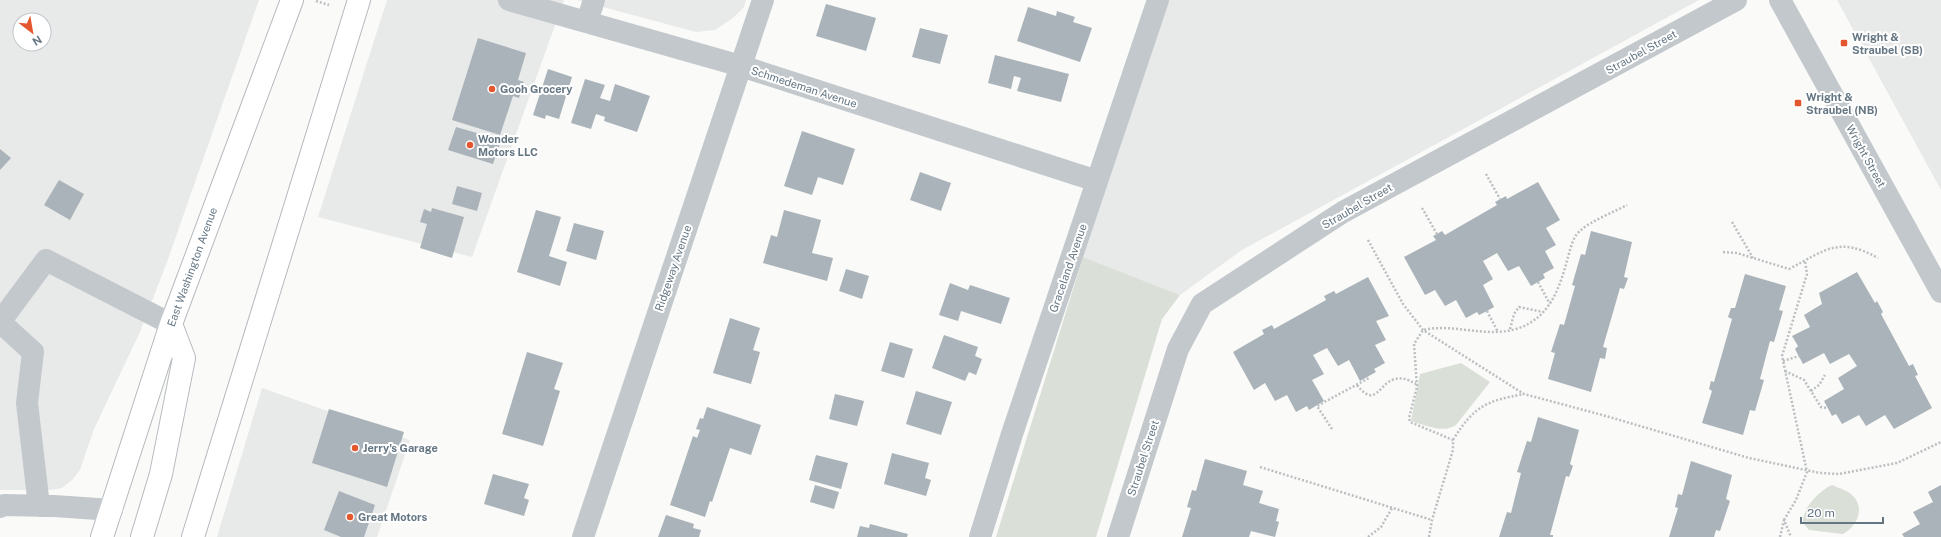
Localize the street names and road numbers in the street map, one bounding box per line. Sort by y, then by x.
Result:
street label: Straubel Street [1604,28,1678,76]
street label: Schmedeman Avenue [750,64,858,110]
street label: Wright Street [1844,123,1888,189]
street label: Straubel Street [1320,181,1394,231]
street label: East Washington Avenue [165,206,219,328]
street label: Graceland Avenue [1047,222,1089,314]
street label: Ridgeway Avenue [653,223,693,313]
street label: Straubel Street [1125,419,1161,497]

